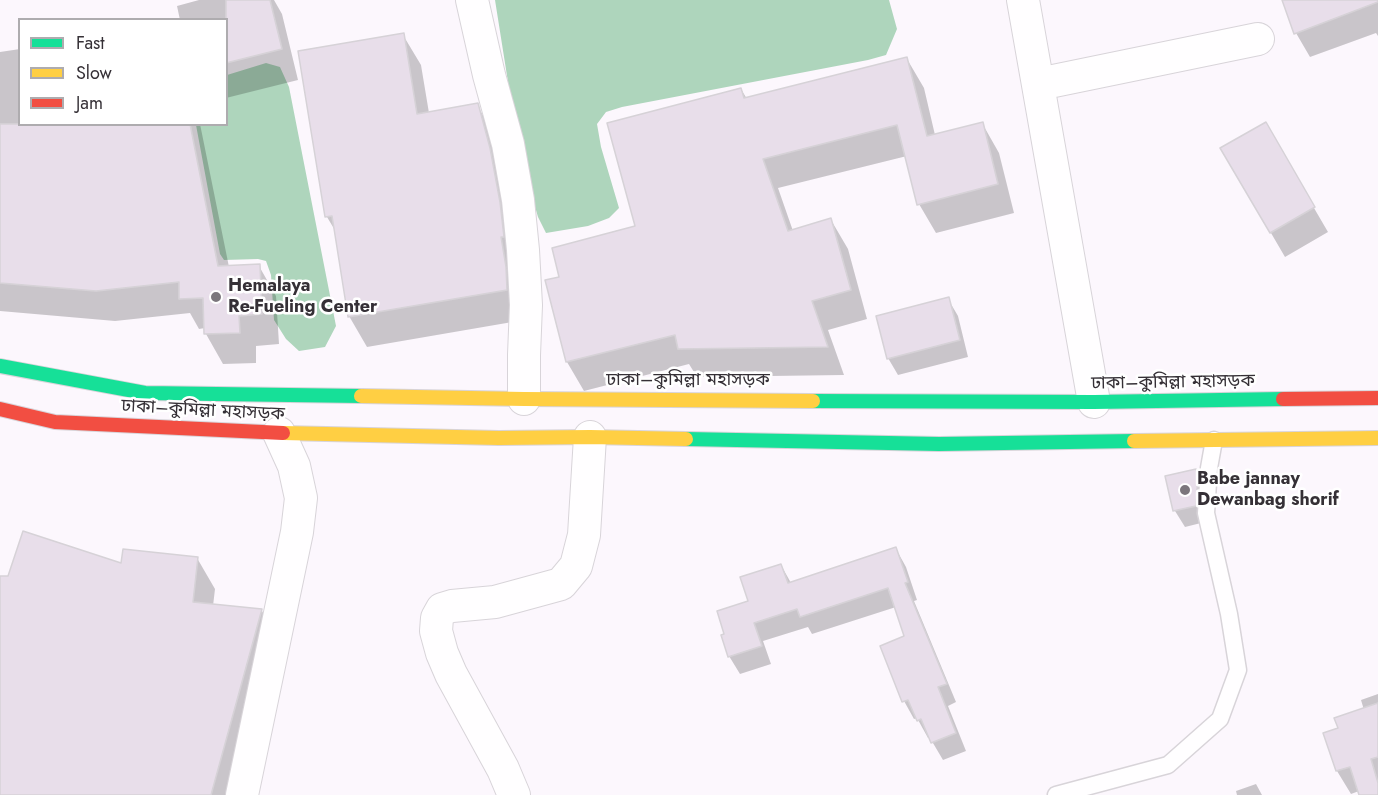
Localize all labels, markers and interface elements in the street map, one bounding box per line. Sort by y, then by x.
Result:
legend [18,18,228,126]
text: Fast [76,30,105,56]
text: Slow [76,60,112,86]
text: Jam [76,90,103,116]
place label: Hemalaya Re-Fueling Center [228,276,377,318]
marker: Hemalaya Re-Fueling Center [209,290,223,304]
street label: ঢাকা–কুমিল্লা মহাসড়ক [606,370,770,392]
street label: ঢাকা–কুমিল্লা মহাসড়ক [1091,371,1255,395]
street label: ঢাকা–কুমিল্লা মহাসড়ক [121,396,285,426]
place label: Babe jannay Dewanbag shorif [1197,469,1339,512]
marker: Babe jannay Dewanbag shorif [1178,483,1192,497]

